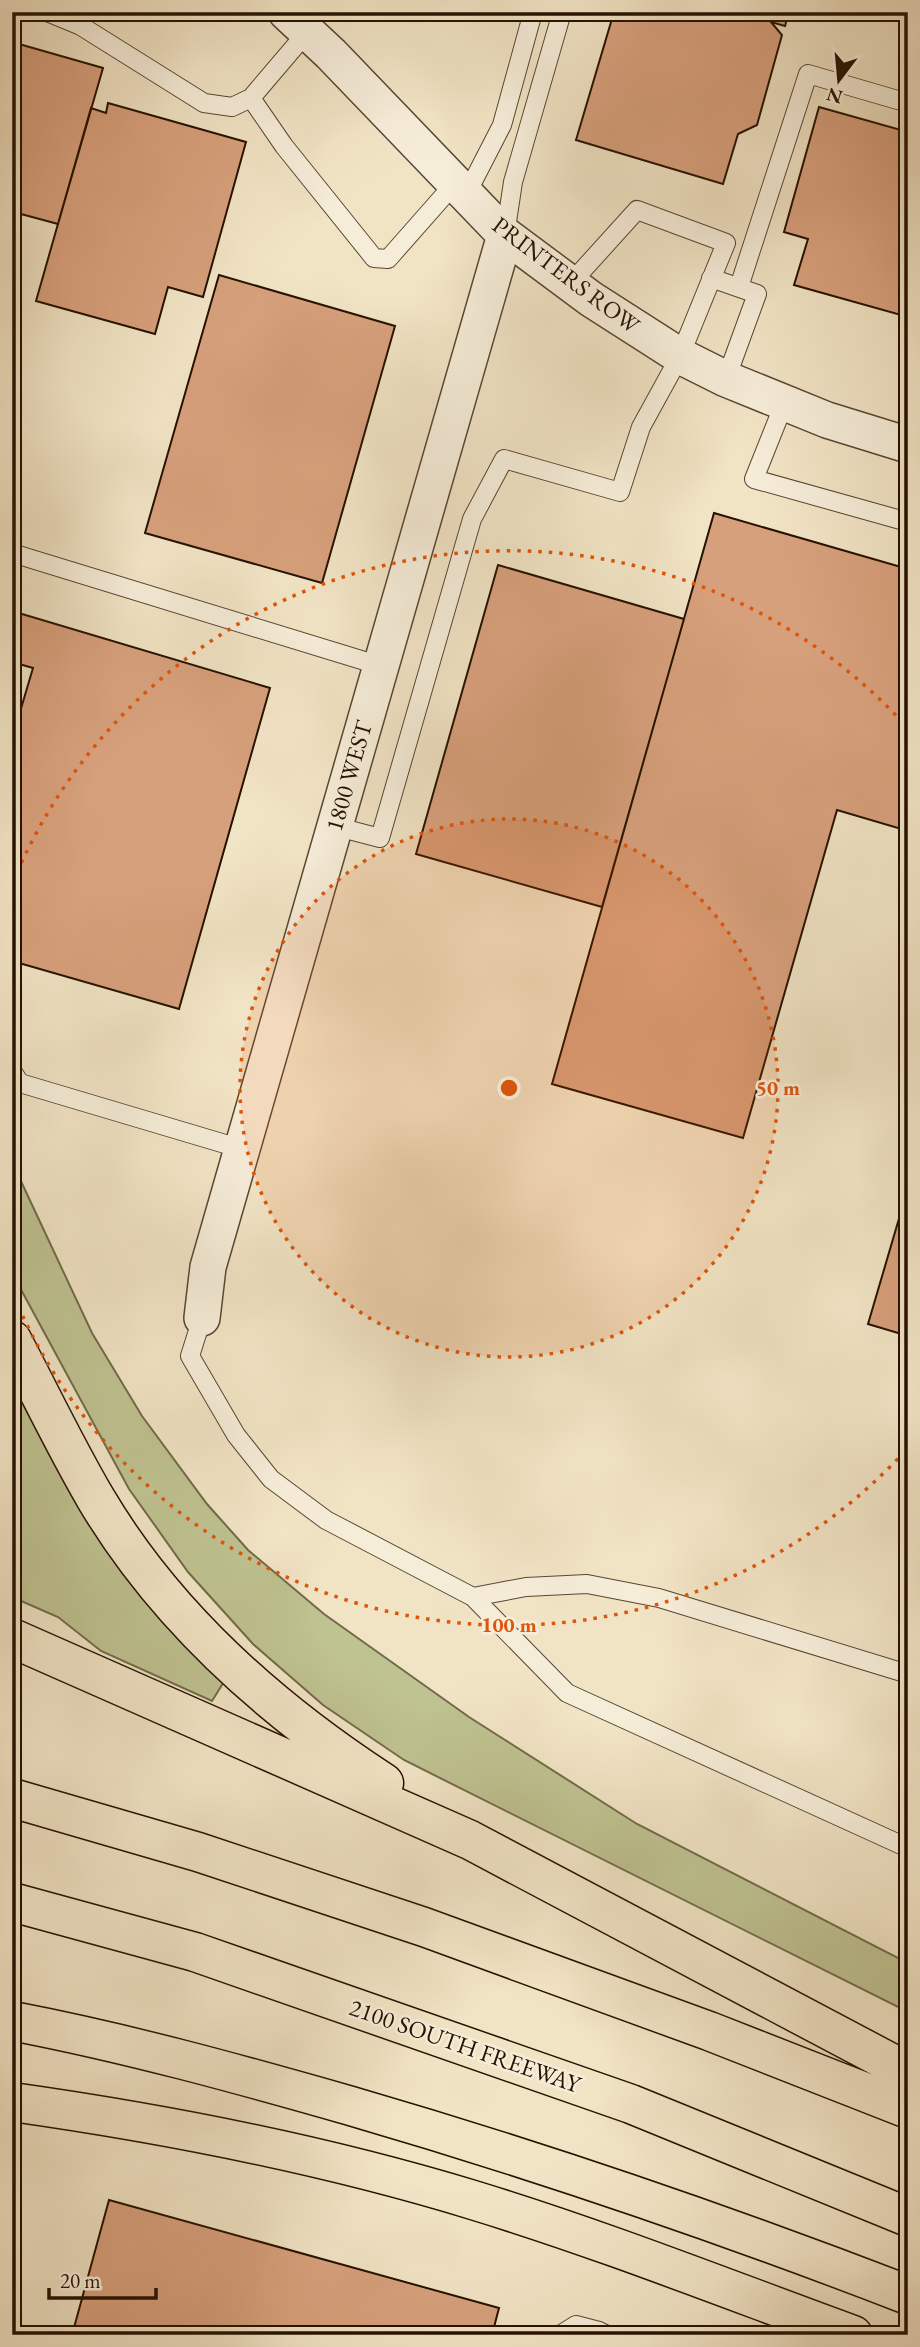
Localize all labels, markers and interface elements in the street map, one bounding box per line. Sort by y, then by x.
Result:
north arrow [804,46,874,116]
text: N [823,82,845,110]
street label: PRINTERS ROW [486,209,647,341]
street label: 1800 WEST [318,716,379,835]
text: 50 m [756,1074,800,1101]
centre of rings [497,1076,521,1100]
text: 100 m [481,1611,537,1638]
street label: 2100 SOUTH FREEWAY [346,1991,586,2100]
scale bar [49,2256,156,2300]
text: 20 m [60,2267,101,2294]

